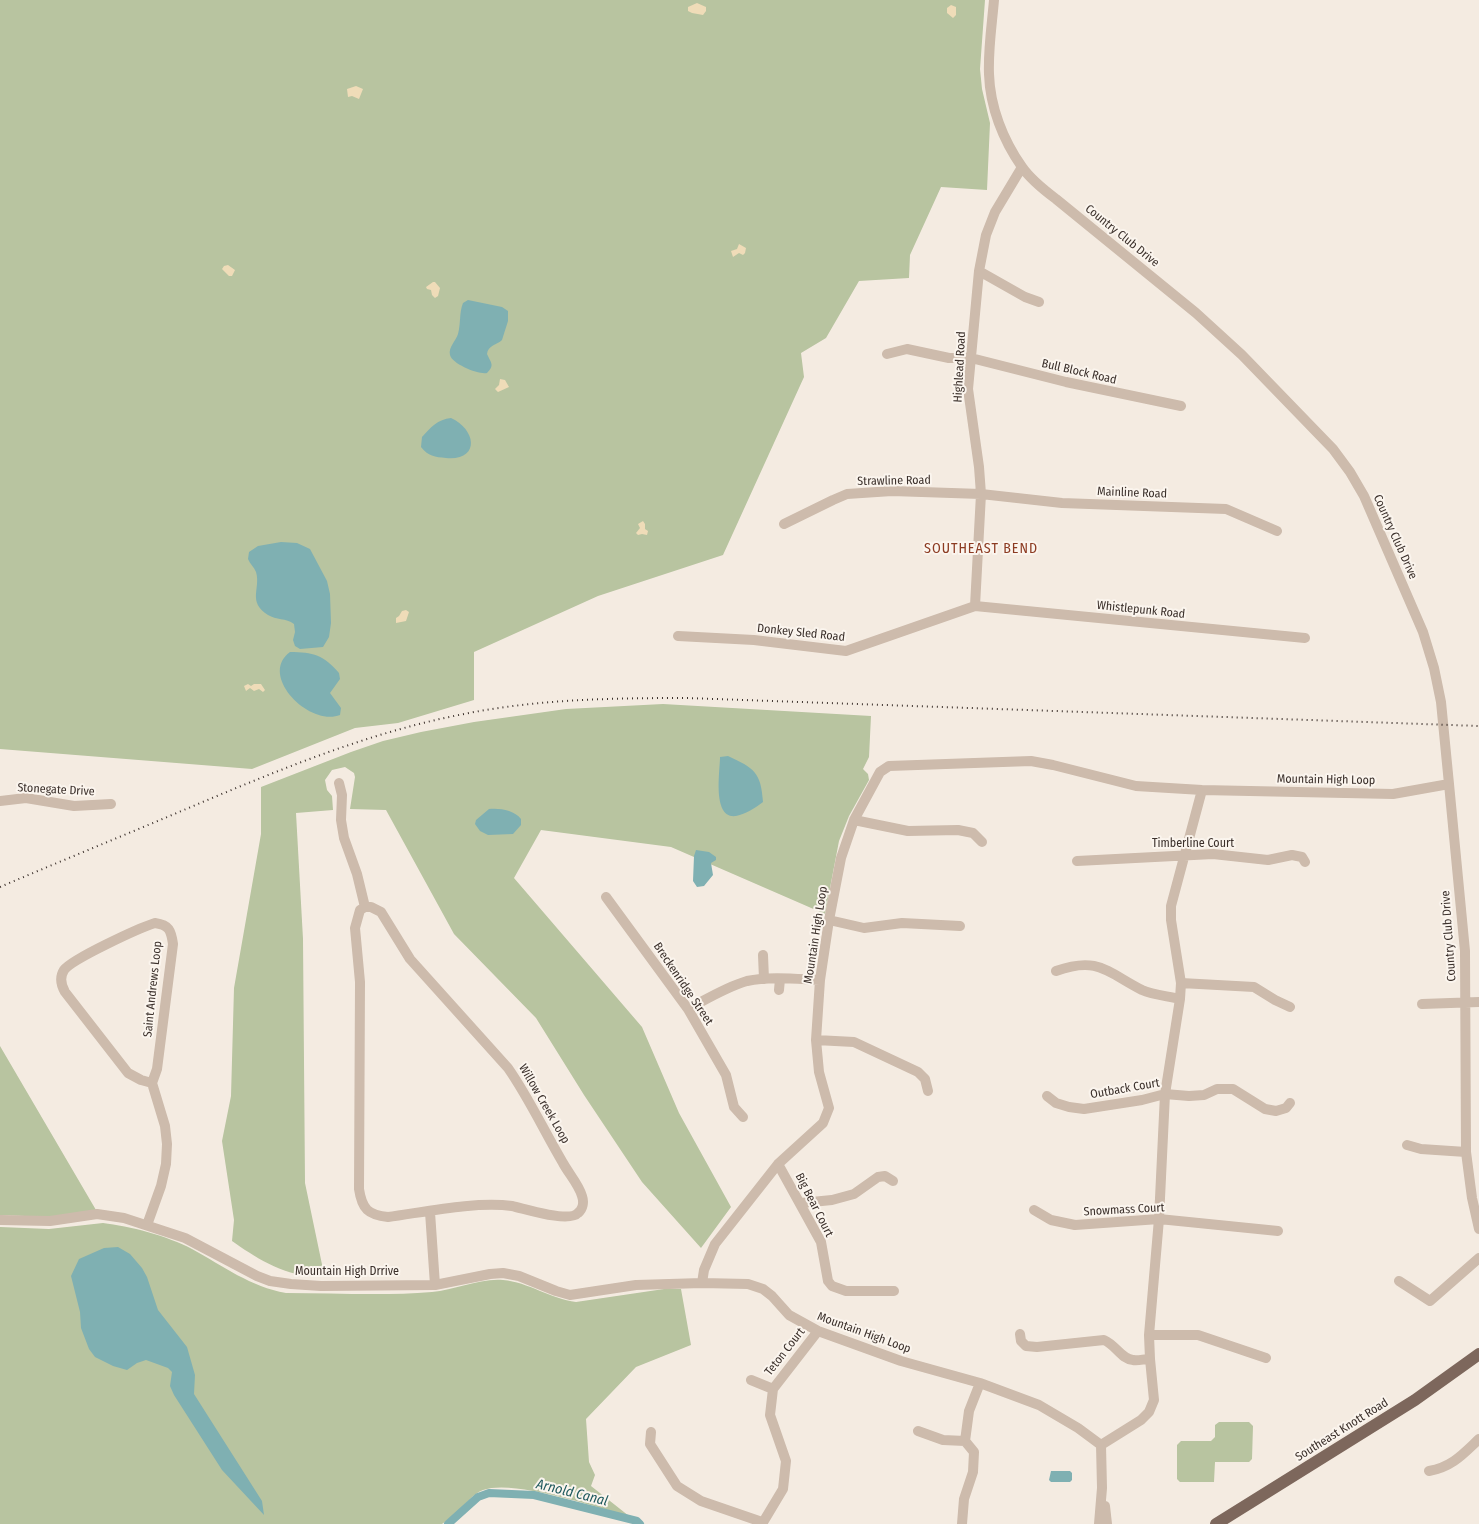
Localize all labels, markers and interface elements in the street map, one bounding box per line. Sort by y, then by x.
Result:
street label: Country Club Drive [1082,202,1162,270]
street label: Highlead Road [951,331,969,403]
street label: Bull Block Road [1040,356,1118,388]
street label: Strawline Road [857,473,931,489]
street label: Mainline Road [1097,485,1167,501]
street label: Country Club Drive [1370,492,1420,582]
district label: SOUTHEAST BEND [922,541,1040,557]
street label: Whistlepunk Road [1096,598,1186,622]
street label: Donkey Sled Road [756,621,846,645]
street label: Mountain High Loop [1277,772,1375,788]
street label: Stonegate Drive [17,781,95,799]
street label: Timberline Court [1152,837,1234,851]
street label: Mountain High Loop [801,885,831,985]
street label: Country Club Drive [1439,890,1459,982]
street label: Saint Andrews Loop [141,940,165,1038]
street label: Breckenridge Street [650,940,716,1028]
street label: Willow Creek Loop [515,1062,573,1146]
street label: Outback Court [1089,1076,1161,1102]
street label: Big Bear Court [792,1171,836,1239]
street label: Snowmass Court [1083,1201,1165,1219]
street label: Mountain High Drrive [295,1265,399,1279]
street label: Mountain High Loop [815,1309,913,1357]
street label: Teton Court [762,1325,808,1379]
street label: Southeast Knott Road [1293,1396,1391,1464]
water label: Arnold Canal [534,1476,610,1510]

